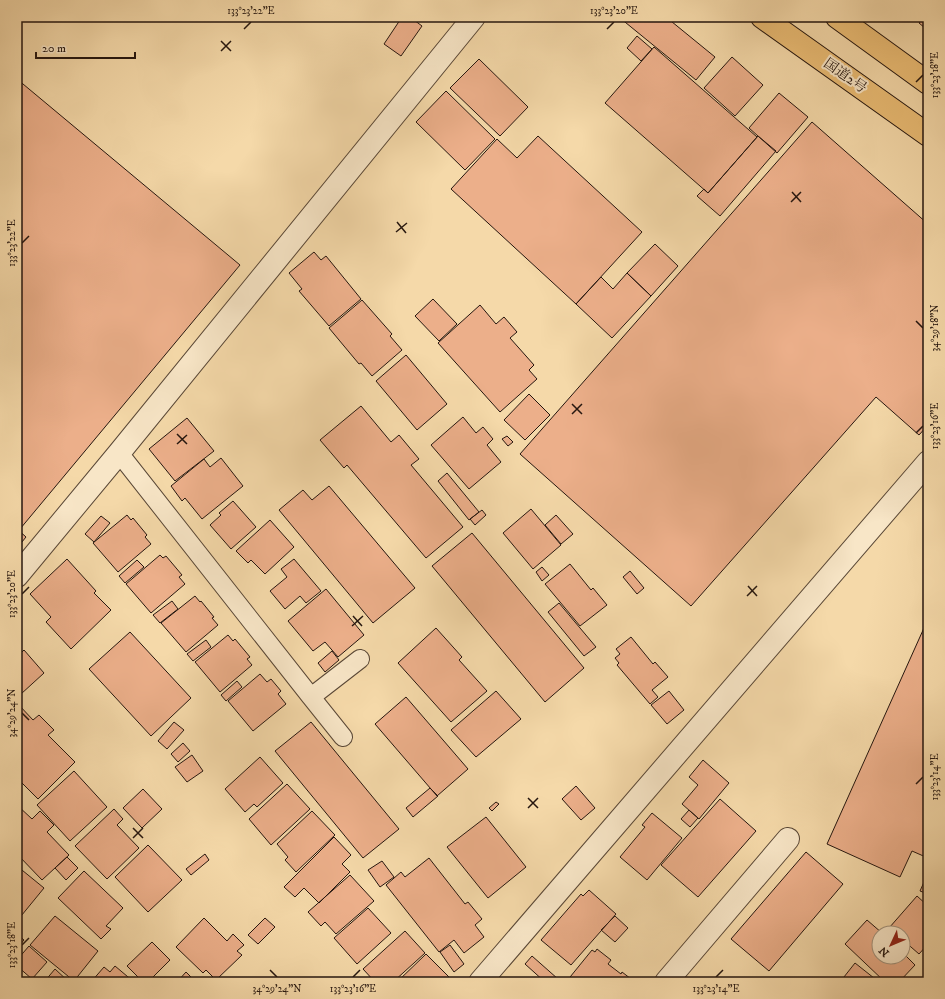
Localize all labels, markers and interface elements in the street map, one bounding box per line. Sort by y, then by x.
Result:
text: 133°23'22"E [227,5,275,17]
text: 133°23'20"E [590,5,638,17]
scale bar [36,34,135,60]
text: 20 m [42,41,66,56]
text: 133°23'18"E [929,52,941,98]
street label: 国道2号 [820,55,870,97]
text: 133°23'22"E [6,219,18,267]
text: 34°29'18"N [929,305,941,352]
text: 133°23'16"E [929,403,941,449]
text: 133°23'20"E [6,570,18,618]
text: 34°29'24"N [6,689,18,738]
text: 133°23'14"E [929,753,941,801]
text: 133°23'18"E [6,922,18,968]
north arrow [871,925,911,965]
text: N [876,943,893,959]
text: 34°29'24"N [253,983,302,995]
text: 133°23'16"E [330,983,376,995]
text: 133°23'14"E [692,983,740,995]

